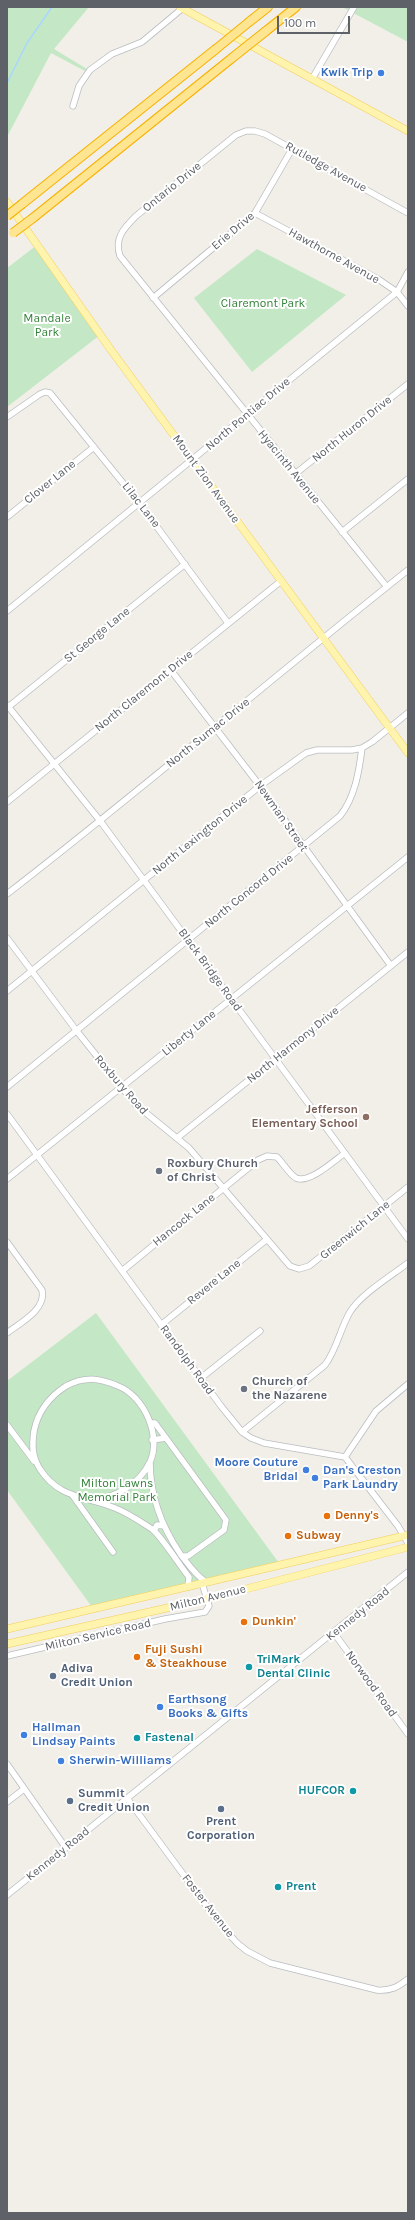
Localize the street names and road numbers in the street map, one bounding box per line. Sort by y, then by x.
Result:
street label: Rutledge Avenue [283,139,369,195]
street label: Ontario Drive [140,159,204,215]
street label: Erie Drive [209,209,257,253]
street label: Hawthorne Avenue [286,225,382,287]
street label: North Pontiac Drive [203,374,293,454]
street label: North Huron Drive [309,393,395,465]
street label: Hyacinth Avenue [255,427,323,507]
street label: Mount Zion Avenue [169,432,243,526]
street label: Clover Lane [21,457,79,507]
street label: Lilac Lane [119,479,163,531]
street label: St George Lane [61,604,133,666]
street label: North Claremont Drive [92,647,196,735]
street label: North Sumac Drive [163,695,253,771]
street label: Newman Street [251,777,311,855]
street label: North Lexington Drive [149,792,251,878]
street label: North Concord Drive [202,851,296,931]
street label: Black Bridge Road [175,926,245,1014]
street label: North Harmony Drive [244,1003,342,1087]
street label: Liberty Lane [159,1007,219,1059]
street label: Roxbury Road [91,1052,151,1118]
street label: Hancock Lane [150,1190,218,1250]
street label: Greenwich Lane [317,1197,393,1263]
street label: Revere Lane [184,1256,244,1308]
street label: Randolph Road [157,1322,217,1398]
street label: Milton Avenue [169,1582,247,1614]
street label: Kennedy Road [323,1584,393,1644]
street label: Milton Service Road [44,1616,152,1654]
street label: Norwood Road [342,1648,400,1720]
street label: Kennedy Road [23,1824,93,1884]
street label: Foster Avenue [179,1872,237,1940]

